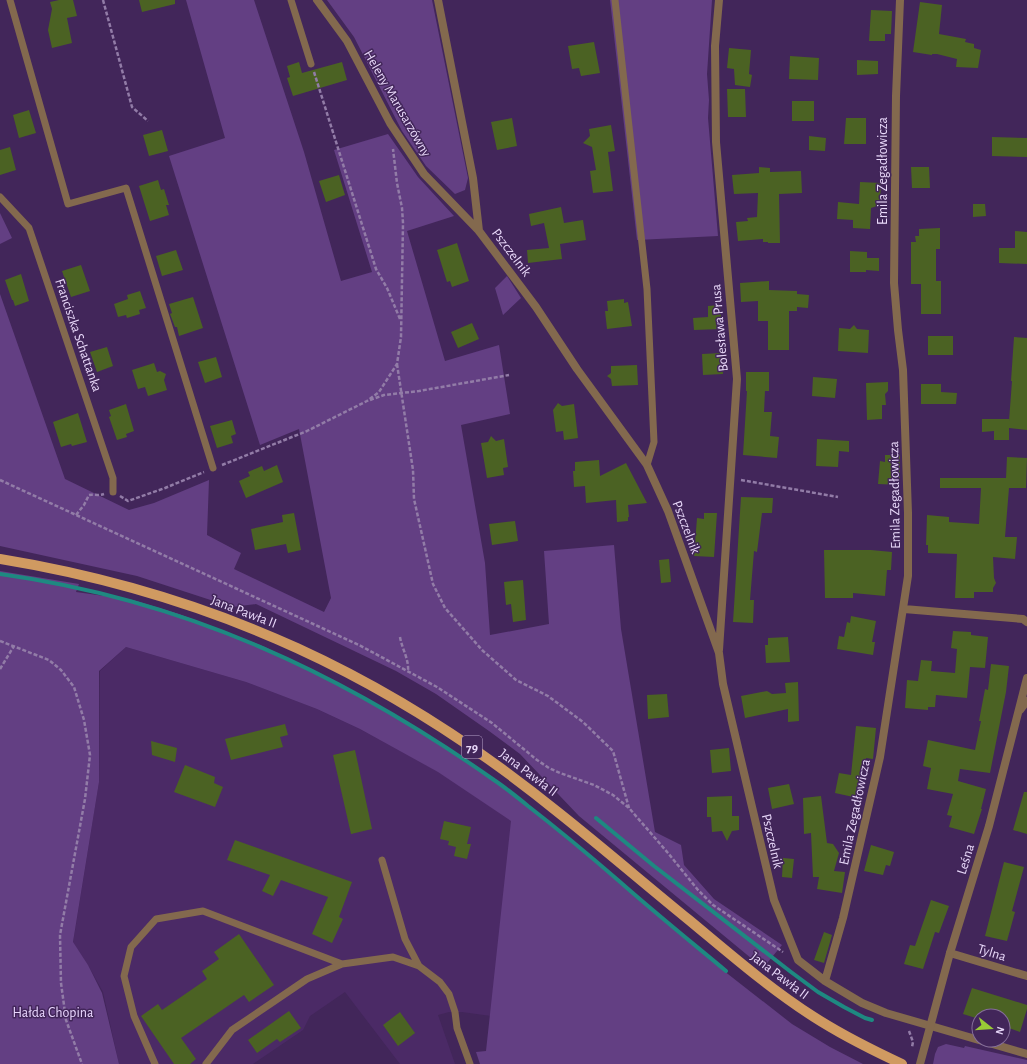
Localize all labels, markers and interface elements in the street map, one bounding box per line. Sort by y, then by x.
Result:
street label: Heleny Marusarzówny [361,48,433,159]
street label: Emila Zegadłowicza [876,117,890,225]
street label: Pszczelnik [489,226,534,280]
street label: Franciszka Schattanka [52,277,104,394]
street label: Bolesława Prusa [709,283,731,372]
street label: Emila Zegadłowicza [887,440,903,549]
street label: Pszczelnik [670,499,703,556]
street label: Jana Pawła II [209,593,278,631]
road number: 79 [462,736,482,758]
street label: Jana Pawła II [497,746,560,799]
street label: Emila Zegadłowicza [837,757,873,866]
street label: Pszczelnik [759,813,785,871]
street label: Leśna [955,842,977,876]
street label: Tylna [976,942,1008,964]
street label: Jana Pawła II [748,949,811,1002]
park label: Hałda Chopina [12,1006,94,1020]
north arrow [971,1008,1011,1048]
text: N [994,1026,1006,1036]

